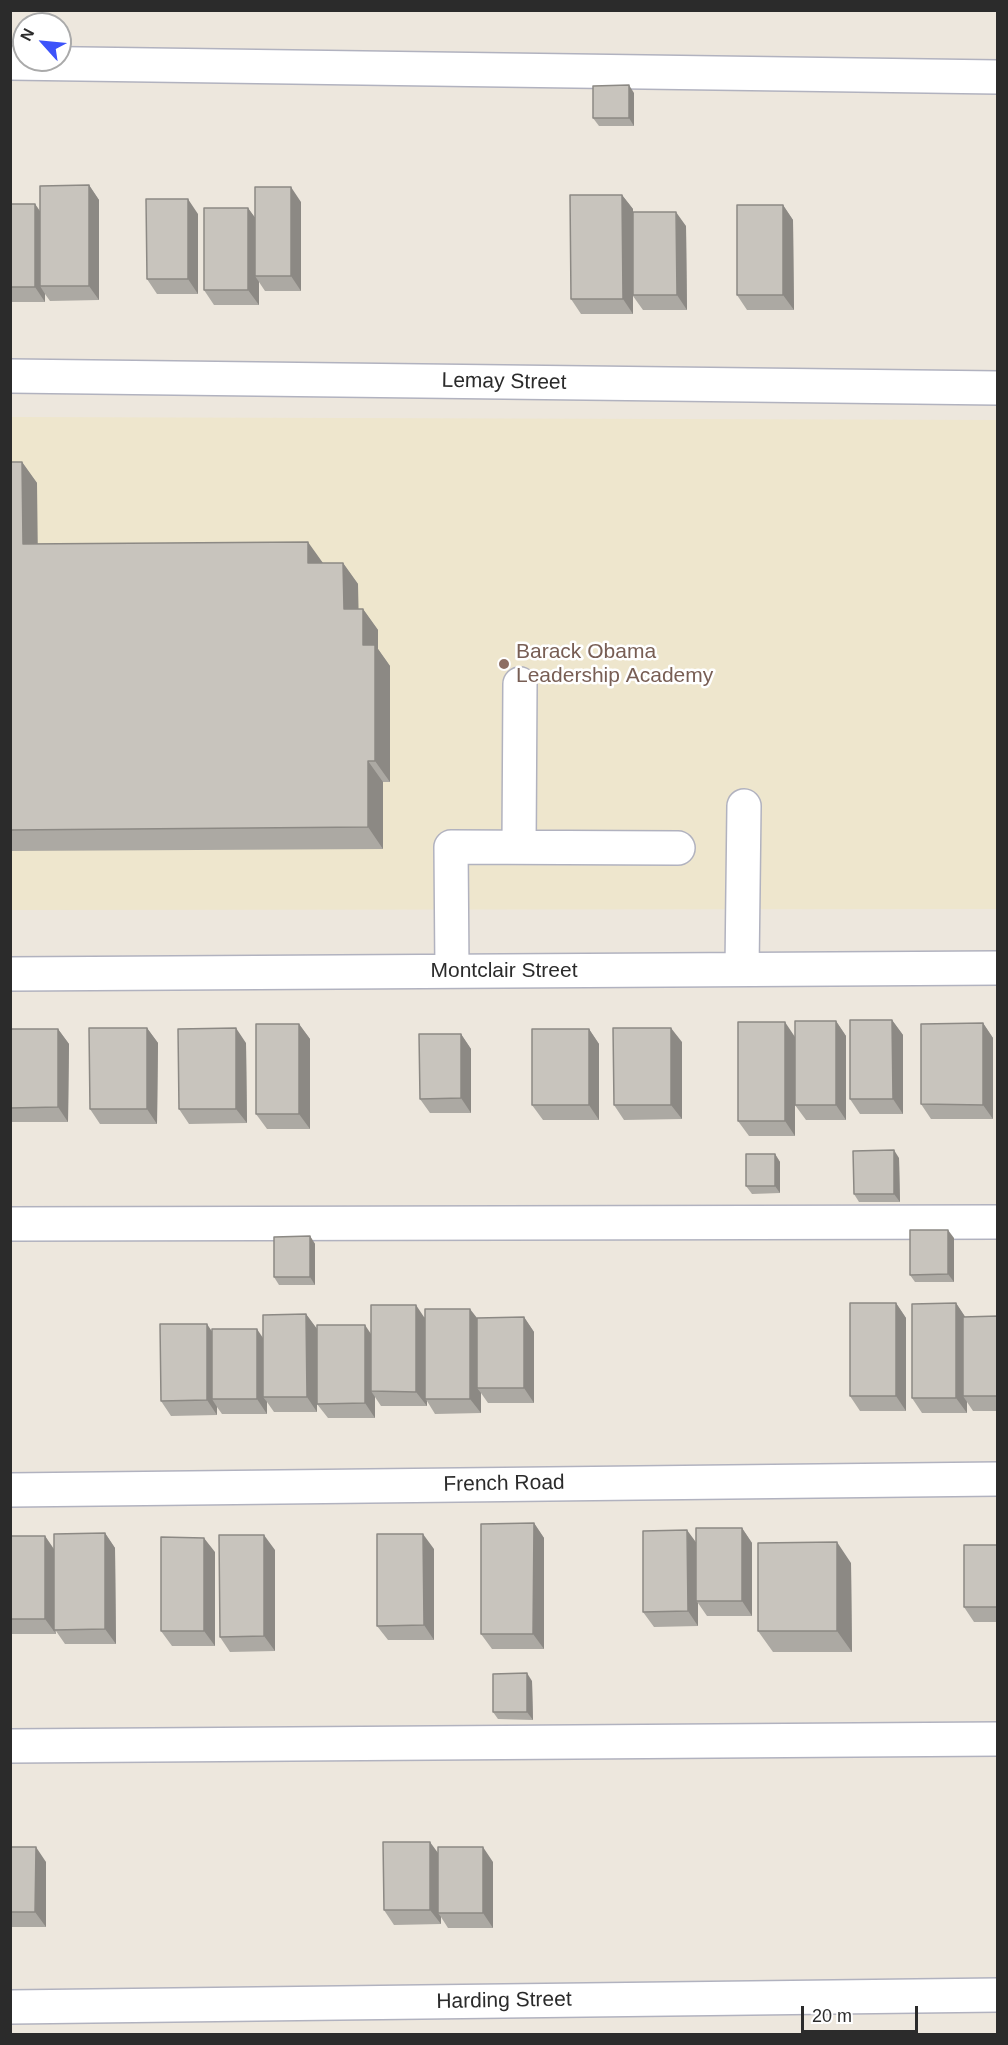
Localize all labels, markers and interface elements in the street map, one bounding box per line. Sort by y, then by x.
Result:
north arrow [12,12,72,72]
text: N [17,25,37,44]
street label: Lemay Street [441,368,567,396]
place label: Barack Obama Leadership Academy [516,639,713,689]
marker: Barack Obama Leadership Academy [497,657,511,671]
street label: Montclair Street [430,958,578,984]
street label: French Road [443,1470,565,1498]
street label: Harding Street [436,1987,572,2015]
scale bar [804,1994,921,2032]
text: 20 m [812,2006,852,2026]

